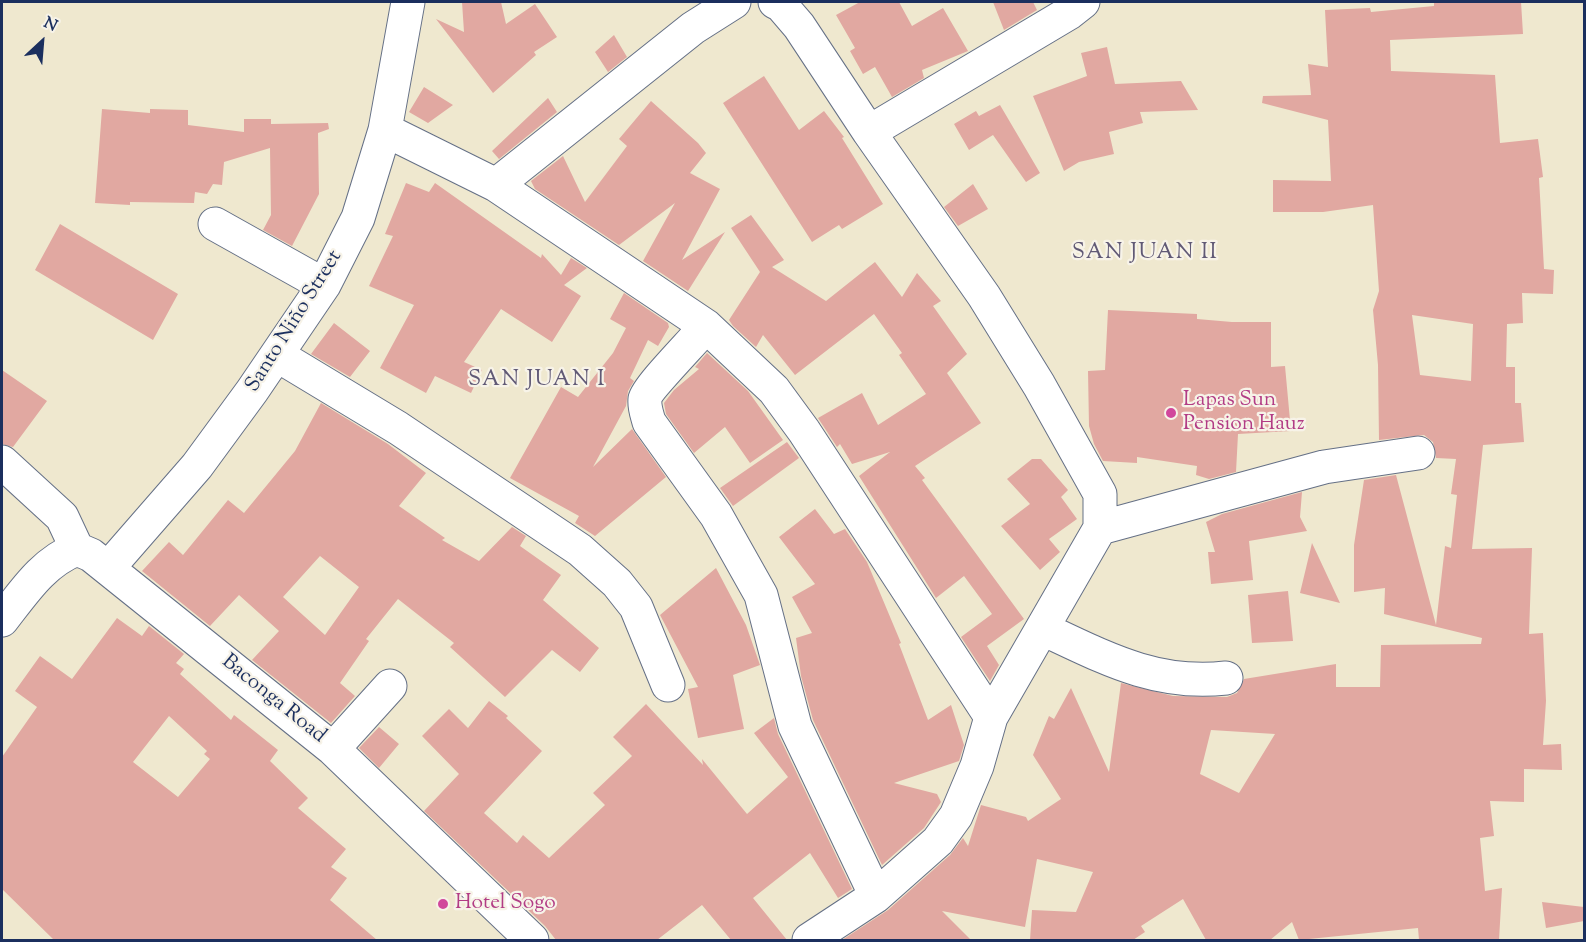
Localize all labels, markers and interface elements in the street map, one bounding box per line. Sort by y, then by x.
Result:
north arrow [12,12,72,72]
text: N [39,12,61,39]
district label: SAN JUAN II [1072,241,1218,267]
street label: Santo Niño Street [241,246,349,398]
district label: SAN JUAN I [468,368,606,394]
place label: Lapas Sun Pension Hauz [1183,388,1305,438]
marker: Lapas Sun Pension Hauz [1164,406,1178,420]
street label: Baconga Road [216,650,330,750]
place label: Hotel Sogo [455,891,556,917]
marker: Hotel Sogo [436,897,450,911]

